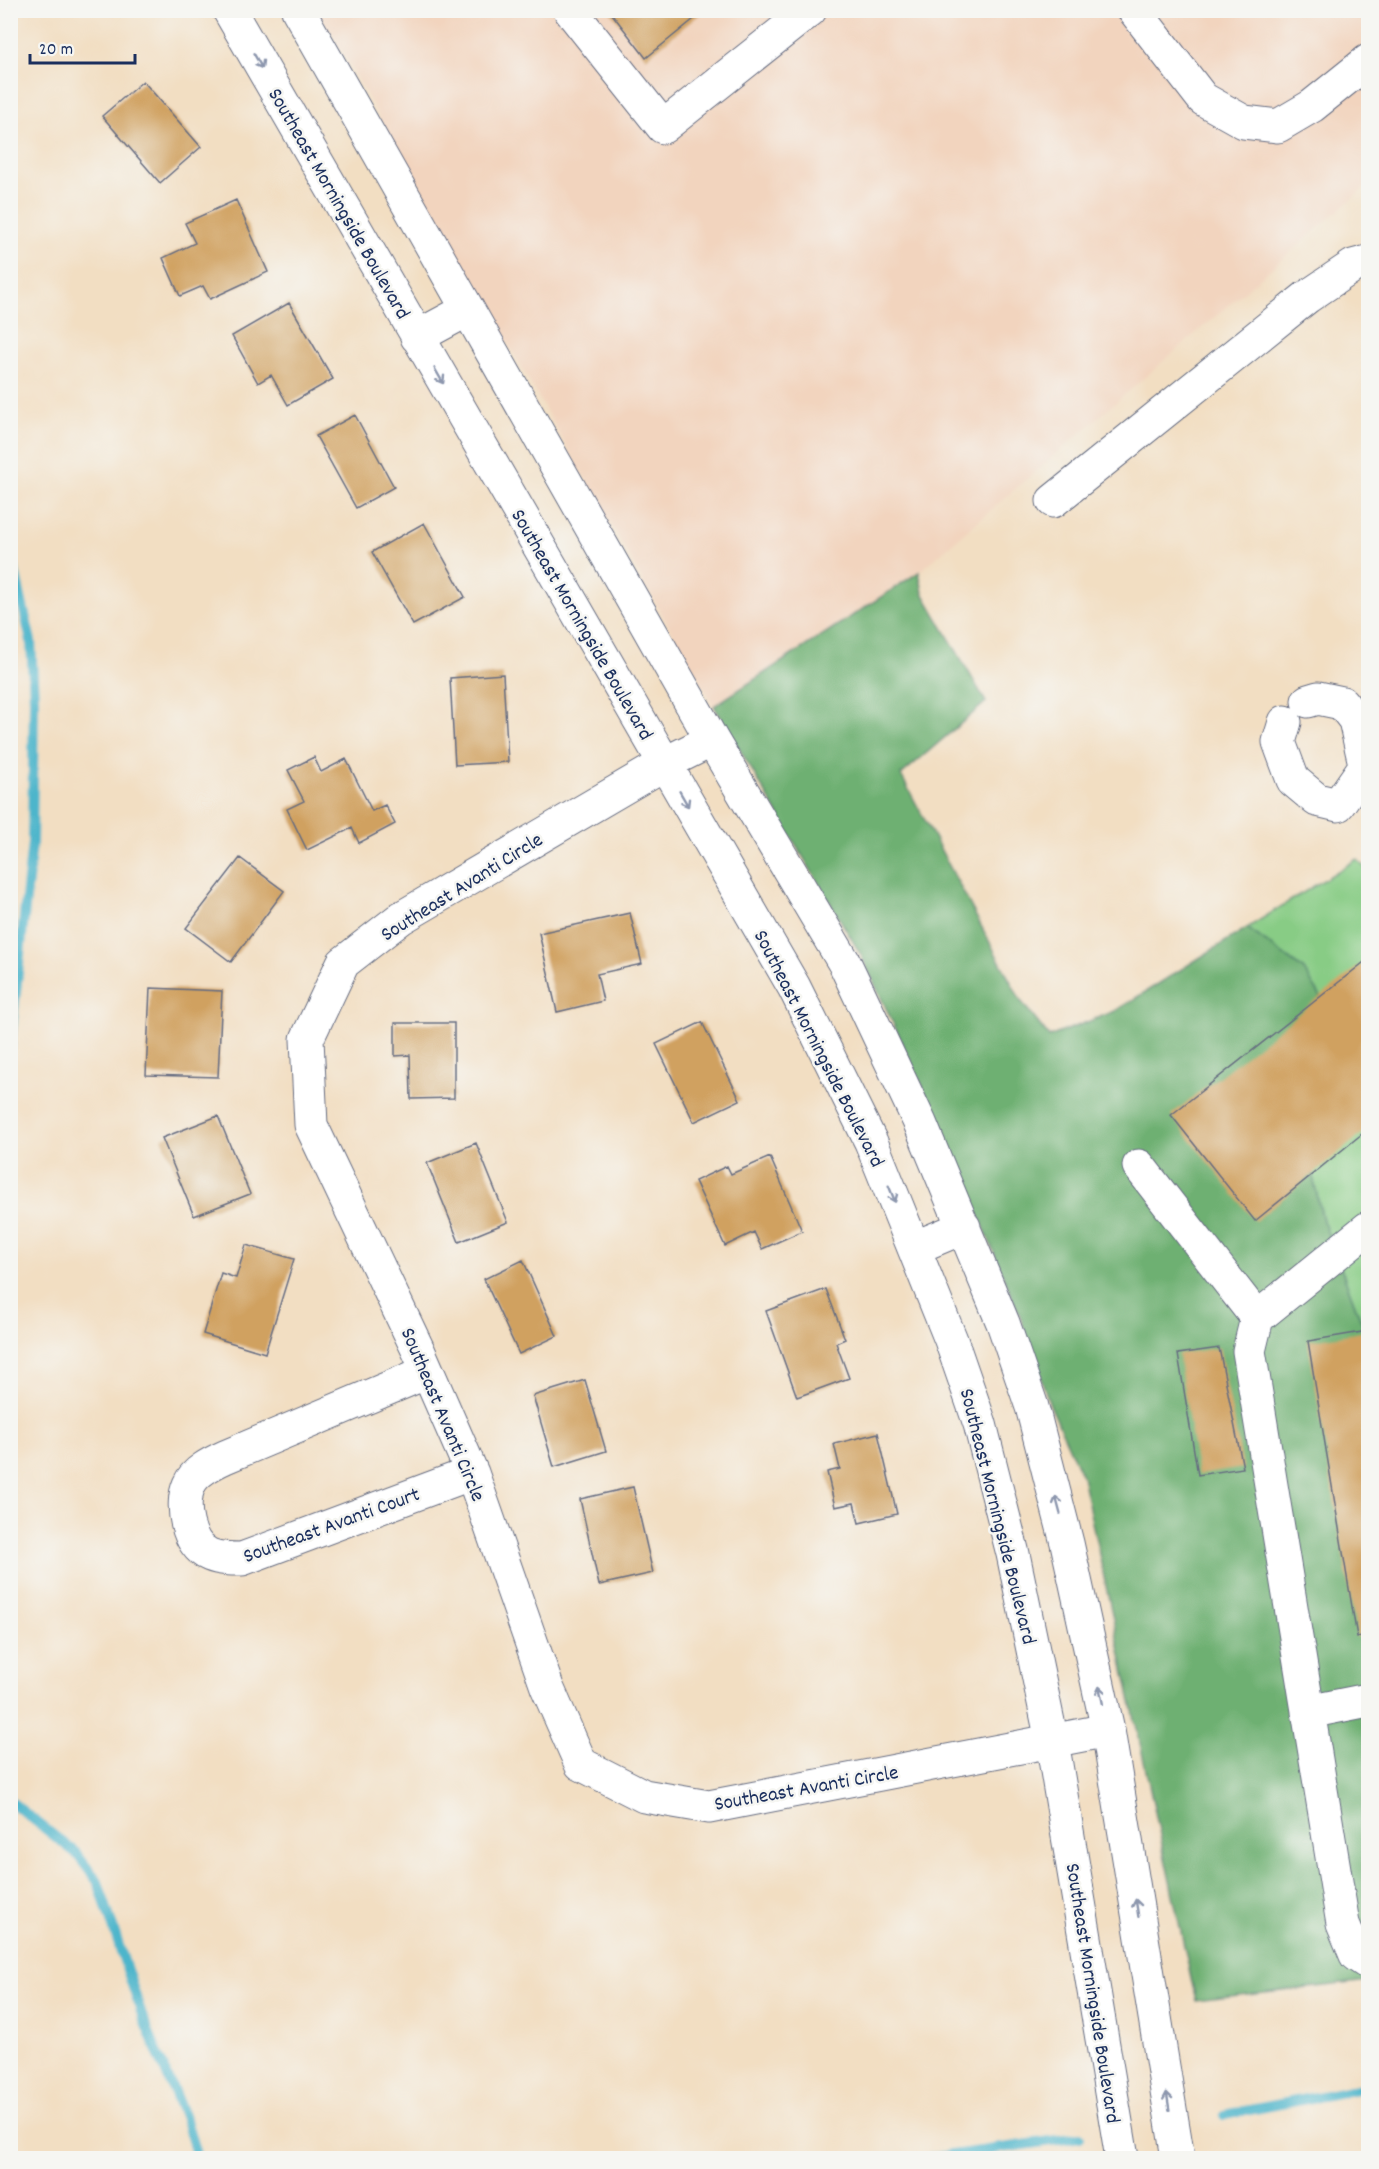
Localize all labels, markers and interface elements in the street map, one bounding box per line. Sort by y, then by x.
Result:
scale bar [30,27,135,65]
text: 20 m [39,38,73,63]
one-way arrow [252,52,264,69]
street label: Southeast Morningside Boulevard [259,83,416,326]
one-way arrow [433,367,445,384]
street label: Southeast Morningside Boulevard [502,504,659,747]
one-way arrow [679,790,691,807]
street label: Southeast Avanti Circle [376,826,550,951]
street label: Southeast Morningside Boulevard [744,925,890,1173]
one-way arrow [887,1184,898,1203]
street label: Southeast Avanti Circle [391,1324,491,1507]
street label: Southeast Morningside Boulevard [950,1386,1042,1648]
street label: Southeast Avanti Court [240,1481,425,1573]
one-way arrow [1051,1496,1063,1515]
one-way arrow [1095,1686,1106,1706]
street label: Southeast Avanti Circle [712,1759,901,1821]
street label: Southeast Morningside Boulevard [1056,1861,1126,2126]
one-way arrow [1132,1899,1143,1919]
one-way arrow [1163,2091,1174,2111]

